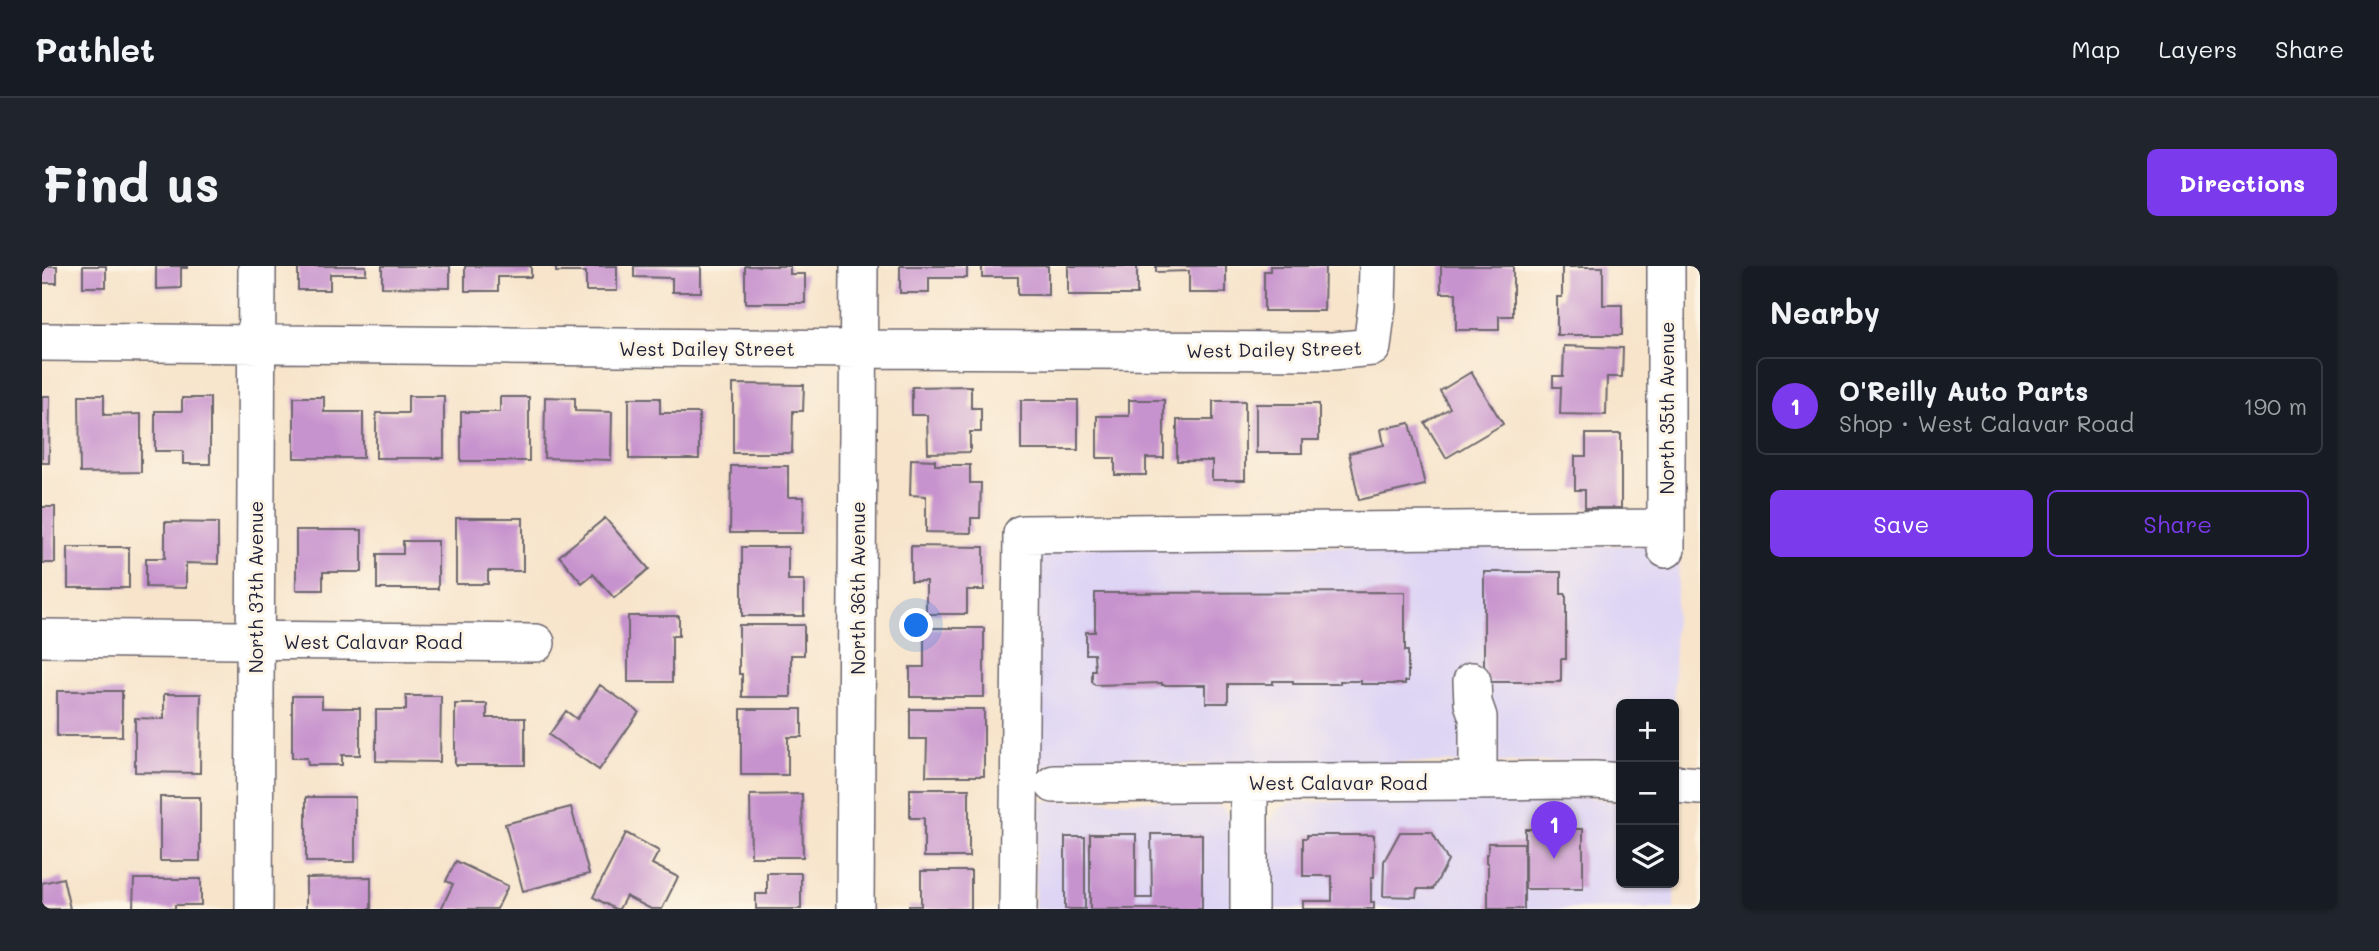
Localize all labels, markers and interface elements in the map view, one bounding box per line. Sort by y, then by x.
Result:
text: Pathlet [35,27,155,70]
text: Map [2072,33,2120,64]
text: Layers [2158,33,2237,64]
text: Share [2275,33,2344,64]
button: Directions [2147,149,2337,216]
text: Find us [42,151,220,214]
text: Nearby [1770,292,1880,332]
street label: North 35th Avenue [1654,321,1679,495]
street label: West Dailey Street [1186,335,1362,363]
street label: West Dailey Street [619,336,795,361]
text: O'Reilly Auto Parts [1839,374,2088,408]
text: 1 [1790,391,1800,421]
text: 190 m [2243,391,2307,421]
text: Shop · West Calavar Road [1839,408,2134,438]
button: Save [1770,490,2033,557]
button: Share [2047,490,2309,557]
street label: North 37th Avenue [243,501,268,673]
street label: North 36th Avenue [845,501,870,675]
your location [899,608,933,642]
street label: West Calavar Road [284,629,462,654]
map controls [1616,699,1679,888]
button: + [1616,699,1679,762]
button: − [1616,762,1679,825]
street label: West Calavar Road [1249,770,1427,795]
pin: 1 [1531,801,1577,859]
button: layers [1616,825,1679,888]

